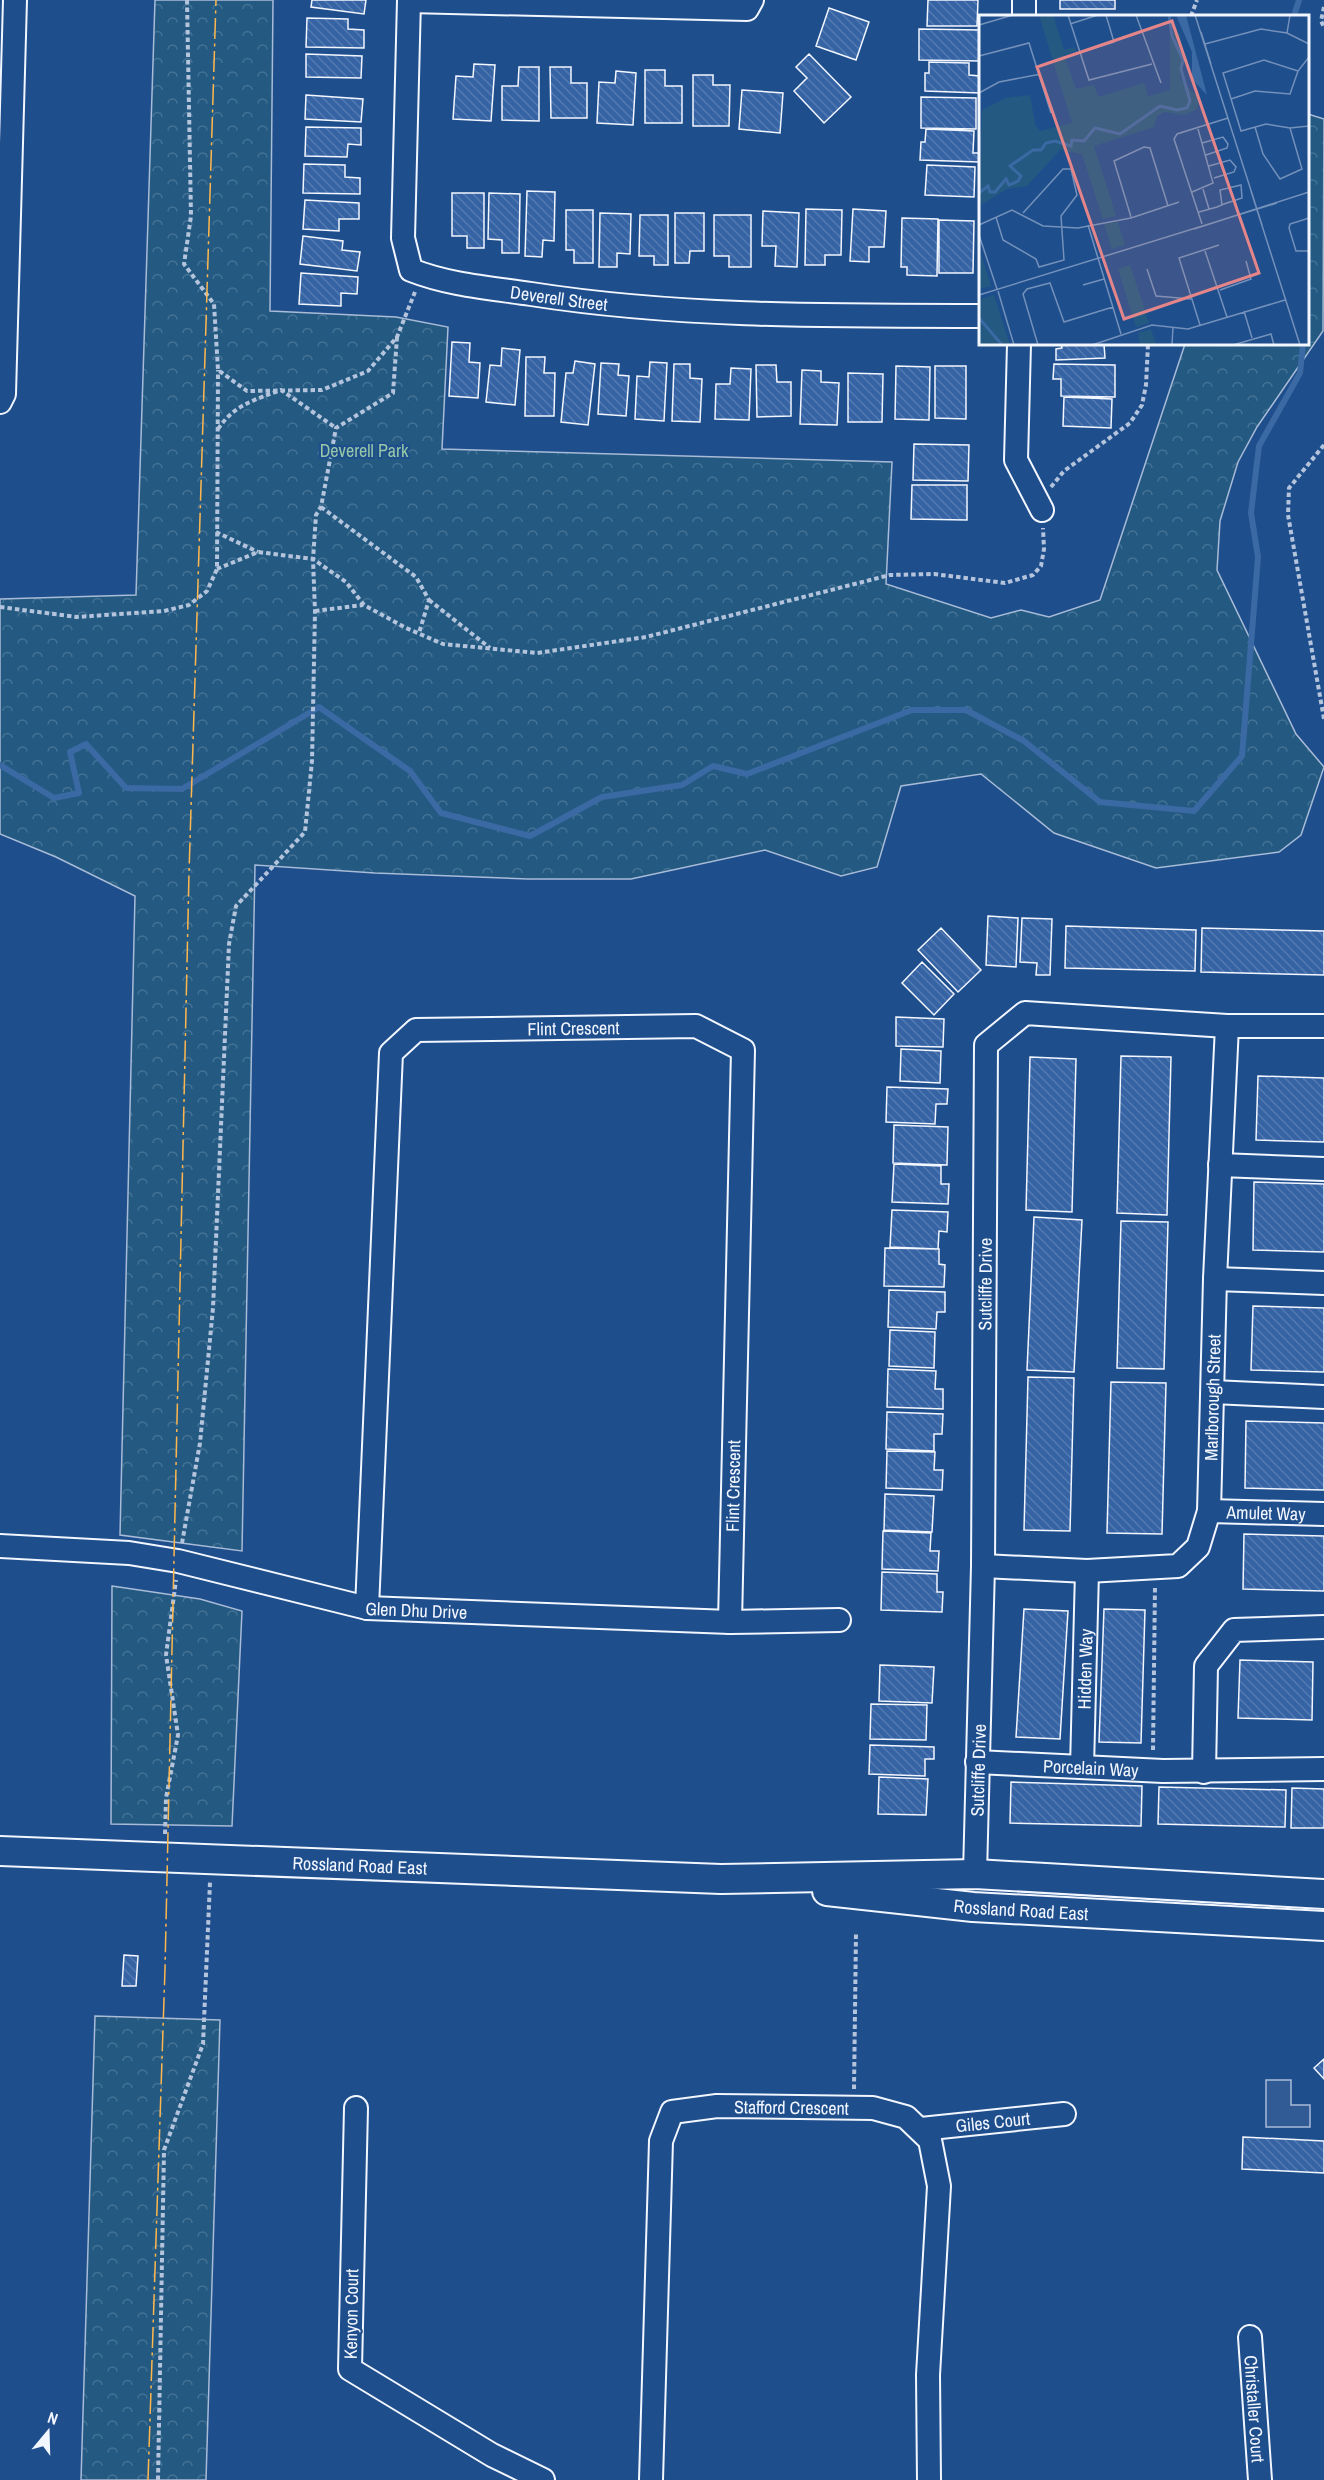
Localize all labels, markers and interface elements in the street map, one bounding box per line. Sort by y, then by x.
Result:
inset map [979,15,1309,345]
street label: Deverell Street [509,279,609,316]
park label: Deverell Park [320,438,409,463]
street label: Flint Crescent [527,1015,620,1041]
street label: Sutcliffe Drive [972,1238,997,1330]
street label: Marlborough Street [1198,1334,1226,1461]
street label: Flint Crescent [720,1440,746,1532]
street label: Amulet Way [1225,1499,1306,1526]
street label: Glen Dhu Drive [365,1595,468,1624]
street label: Hidden Way [1071,1628,1098,1710]
street label: Sutcliffe Drive [964,1723,991,1817]
street label: Porcelain Way [1043,1753,1140,1782]
street label: Rossland Road East [292,1850,428,1880]
street label: Rossland Road East [953,1892,1089,1926]
street label: Stafford Crescent [734,2094,849,2120]
street label: Giles Court [954,2105,1031,2138]
street label: Kenyon Court [338,2269,364,2359]
street label: Christaller Court [1239,2354,1271,2463]
north arrow [18,2402,78,2462]
text: N [45,2406,61,2430]

